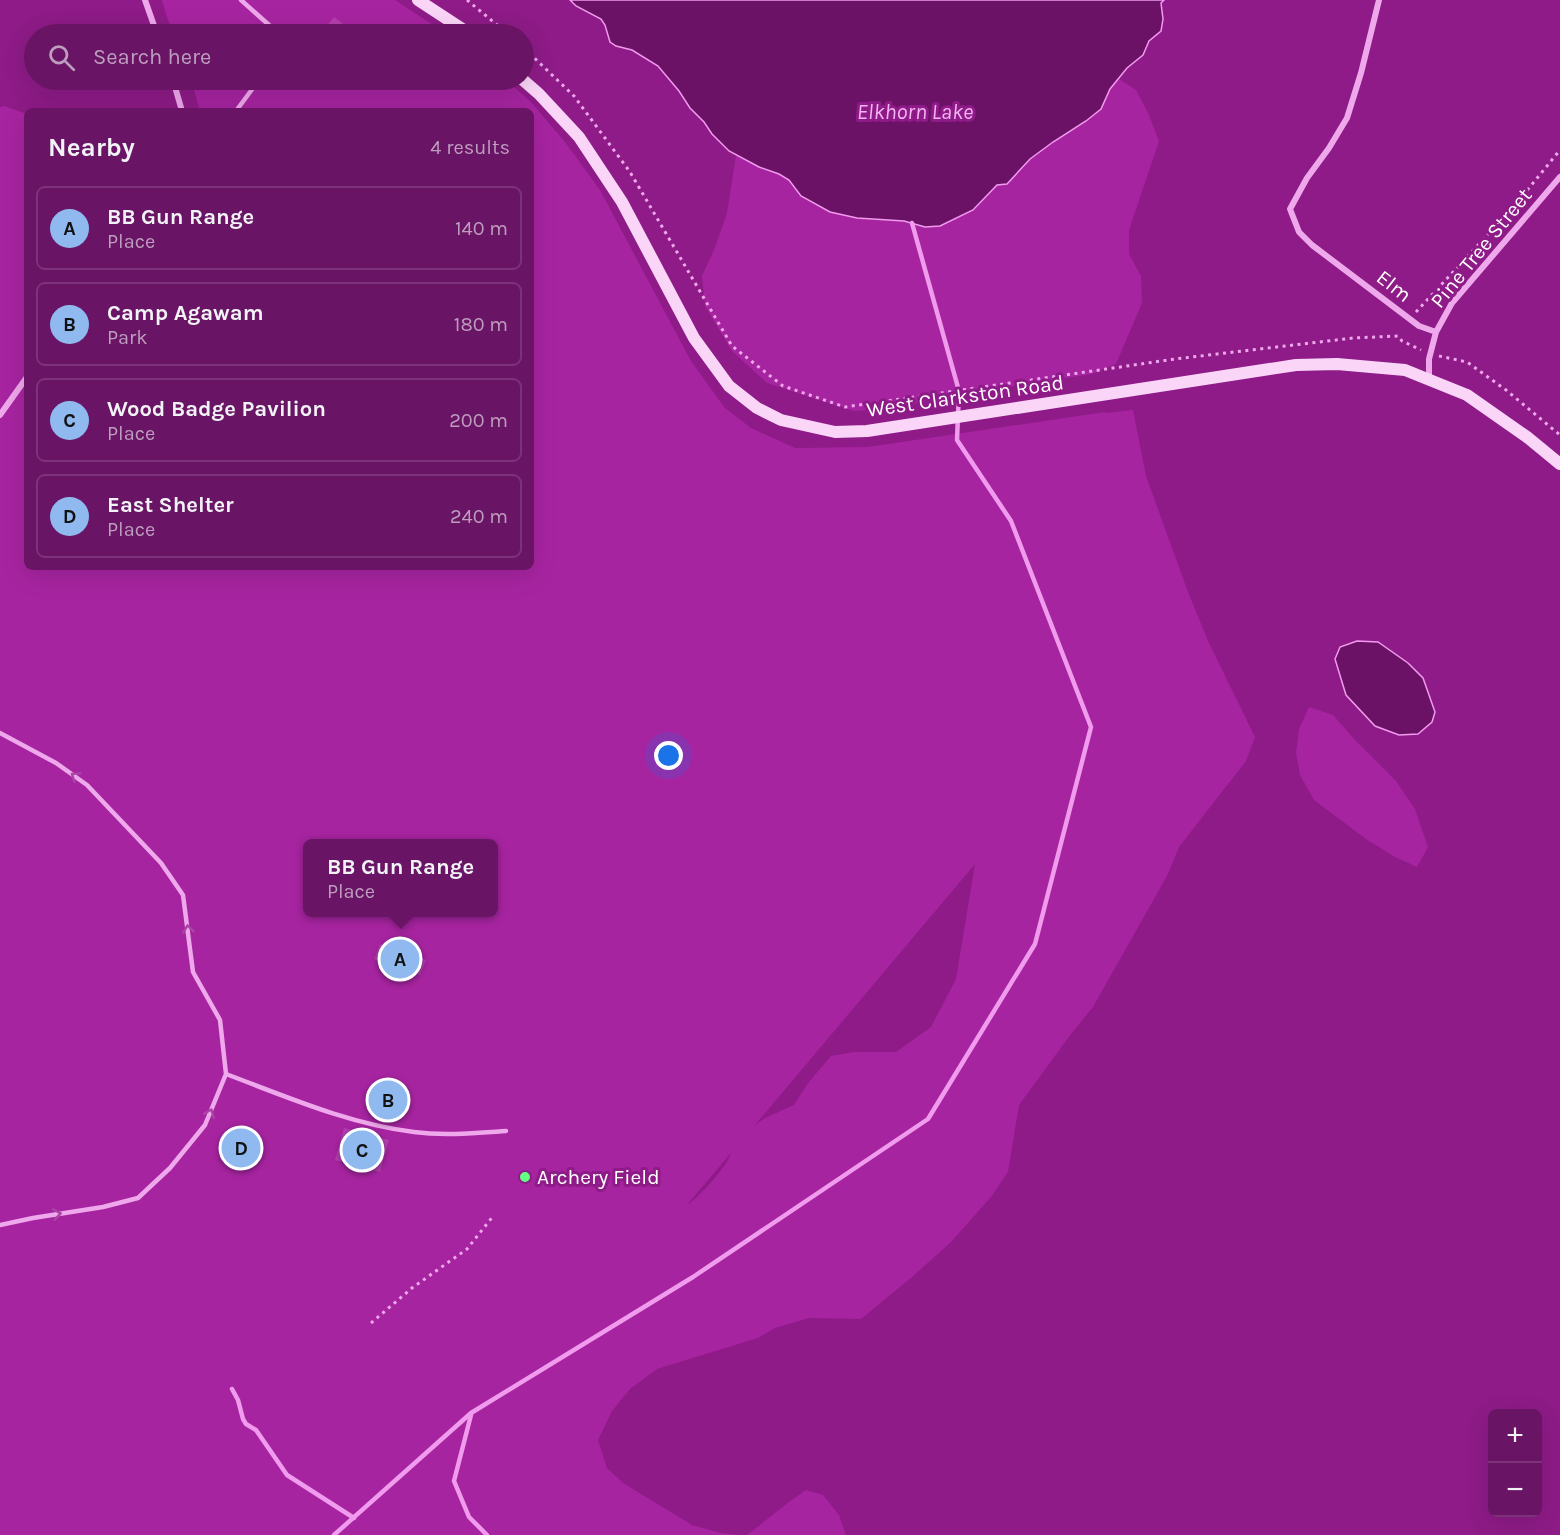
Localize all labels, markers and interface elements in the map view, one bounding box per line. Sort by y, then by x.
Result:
search box [24,24,534,90]
icon: search [45,41,78,74]
text: Search here [93,44,211,70]
water label: Elkhorn Lake [857,99,973,125]
text: Nearby [48,132,135,163]
text: 4 results [430,136,510,159]
street label: Pine Tree Street [1425,183,1537,313]
text: BB Gun Range [107,204,254,230]
text: A [63,217,76,240]
text: 140 m [455,217,508,240]
text: Place [107,230,155,253]
street label: Elm [1372,265,1416,307]
text: Camp Agawam [107,300,264,326]
text: B [63,313,76,336]
text: 180 m [454,313,508,336]
text: Park [107,326,148,349]
street label: West Clarkston Road [865,370,1065,422]
text: Wood Badge Pavilion [107,396,326,422]
text: C [63,409,76,432]
text: 200 m [449,409,508,432]
text: Place [107,422,155,445]
text: East Shelter [107,492,234,518]
text: D [63,505,76,528]
text: 240 m [450,505,508,528]
text: Place [107,518,155,541]
your location [654,741,683,770]
one-way arrow [71,772,82,783]
popup [303,839,498,917]
text: BB Gun Range [327,854,474,880]
text: Place [327,880,375,903]
one-way arrow [182,924,194,933]
pin: A [380,936,420,982]
pin: B [368,1078,408,1122]
one-way arrow [203,1108,215,1119]
pin: D [222,1126,260,1170]
pin: C [342,1128,382,1172]
place label: Archery Field [537,1165,660,1189]
marker: Archery Field [518,1170,532,1184]
one-way arrow [53,1209,62,1221]
map controls [1488,1409,1542,1517]
button: + [1488,1409,1542,1463]
button: − [1488,1463,1542,1517]

